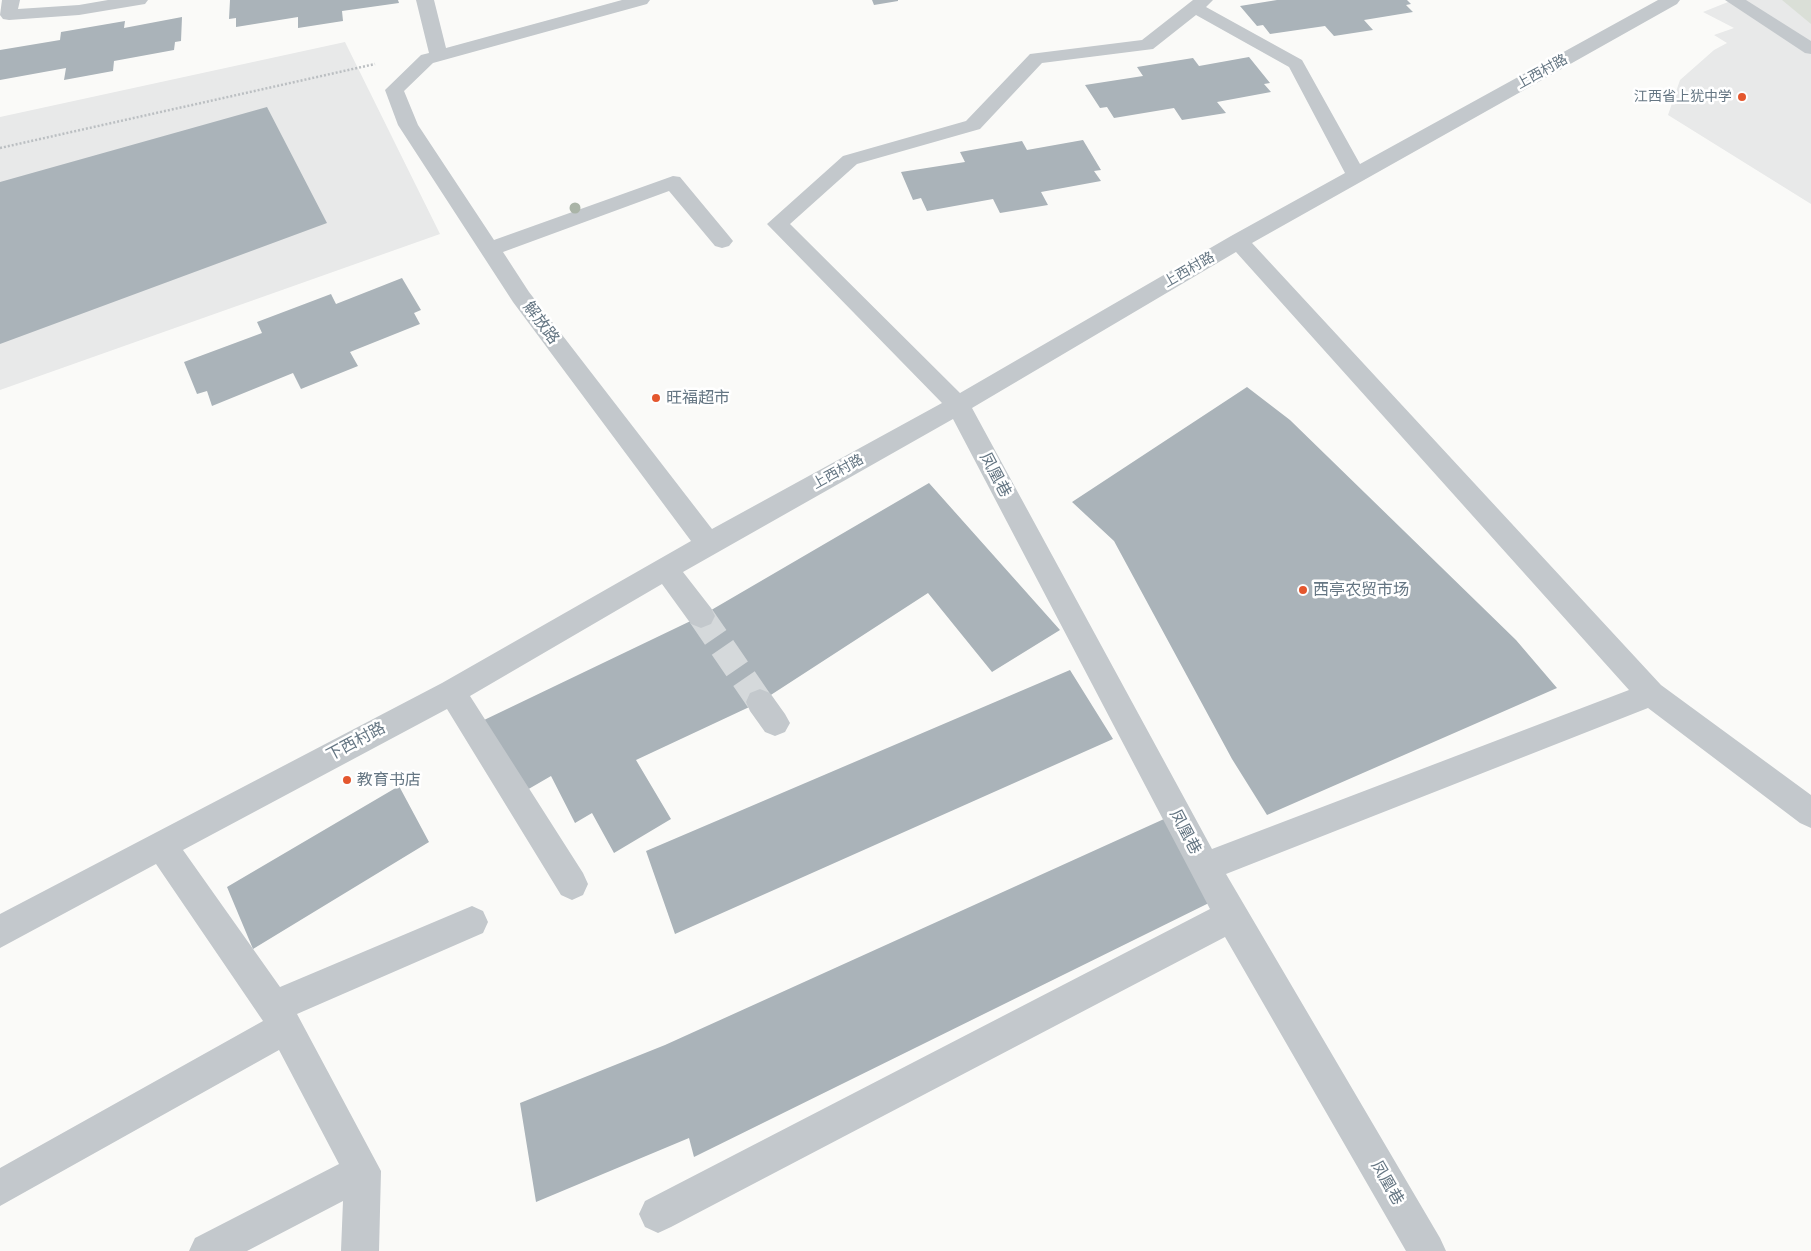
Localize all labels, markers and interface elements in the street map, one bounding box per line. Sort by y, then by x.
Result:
street label: 上西村路 [1513,51,1571,93]
place label: 江西省上犹中学 [1634,89,1732,105]
marker: 江西省上犹中学 [1736,91,1748,103]
street label: 上西村路 [1161,249,1217,291]
street label: 解放路 [519,298,563,348]
place label: 旺福超市 [666,388,730,408]
marker: 旺福超市 [650,392,662,404]
street label: 凤凰巷 [975,449,1015,501]
street label: 上西村路 [809,451,867,493]
place label: 西亭农贸市场 [1313,580,1409,600]
marker: 西亭农贸市场 [1297,584,1309,596]
street label: 下西村路 [323,719,389,765]
place label: 教育书店 [357,770,421,790]
marker: 教育书店 [341,774,353,786]
street label: 凤凰巷 [1165,806,1205,858]
street label: 凤凰巷 [1367,1157,1407,1209]

